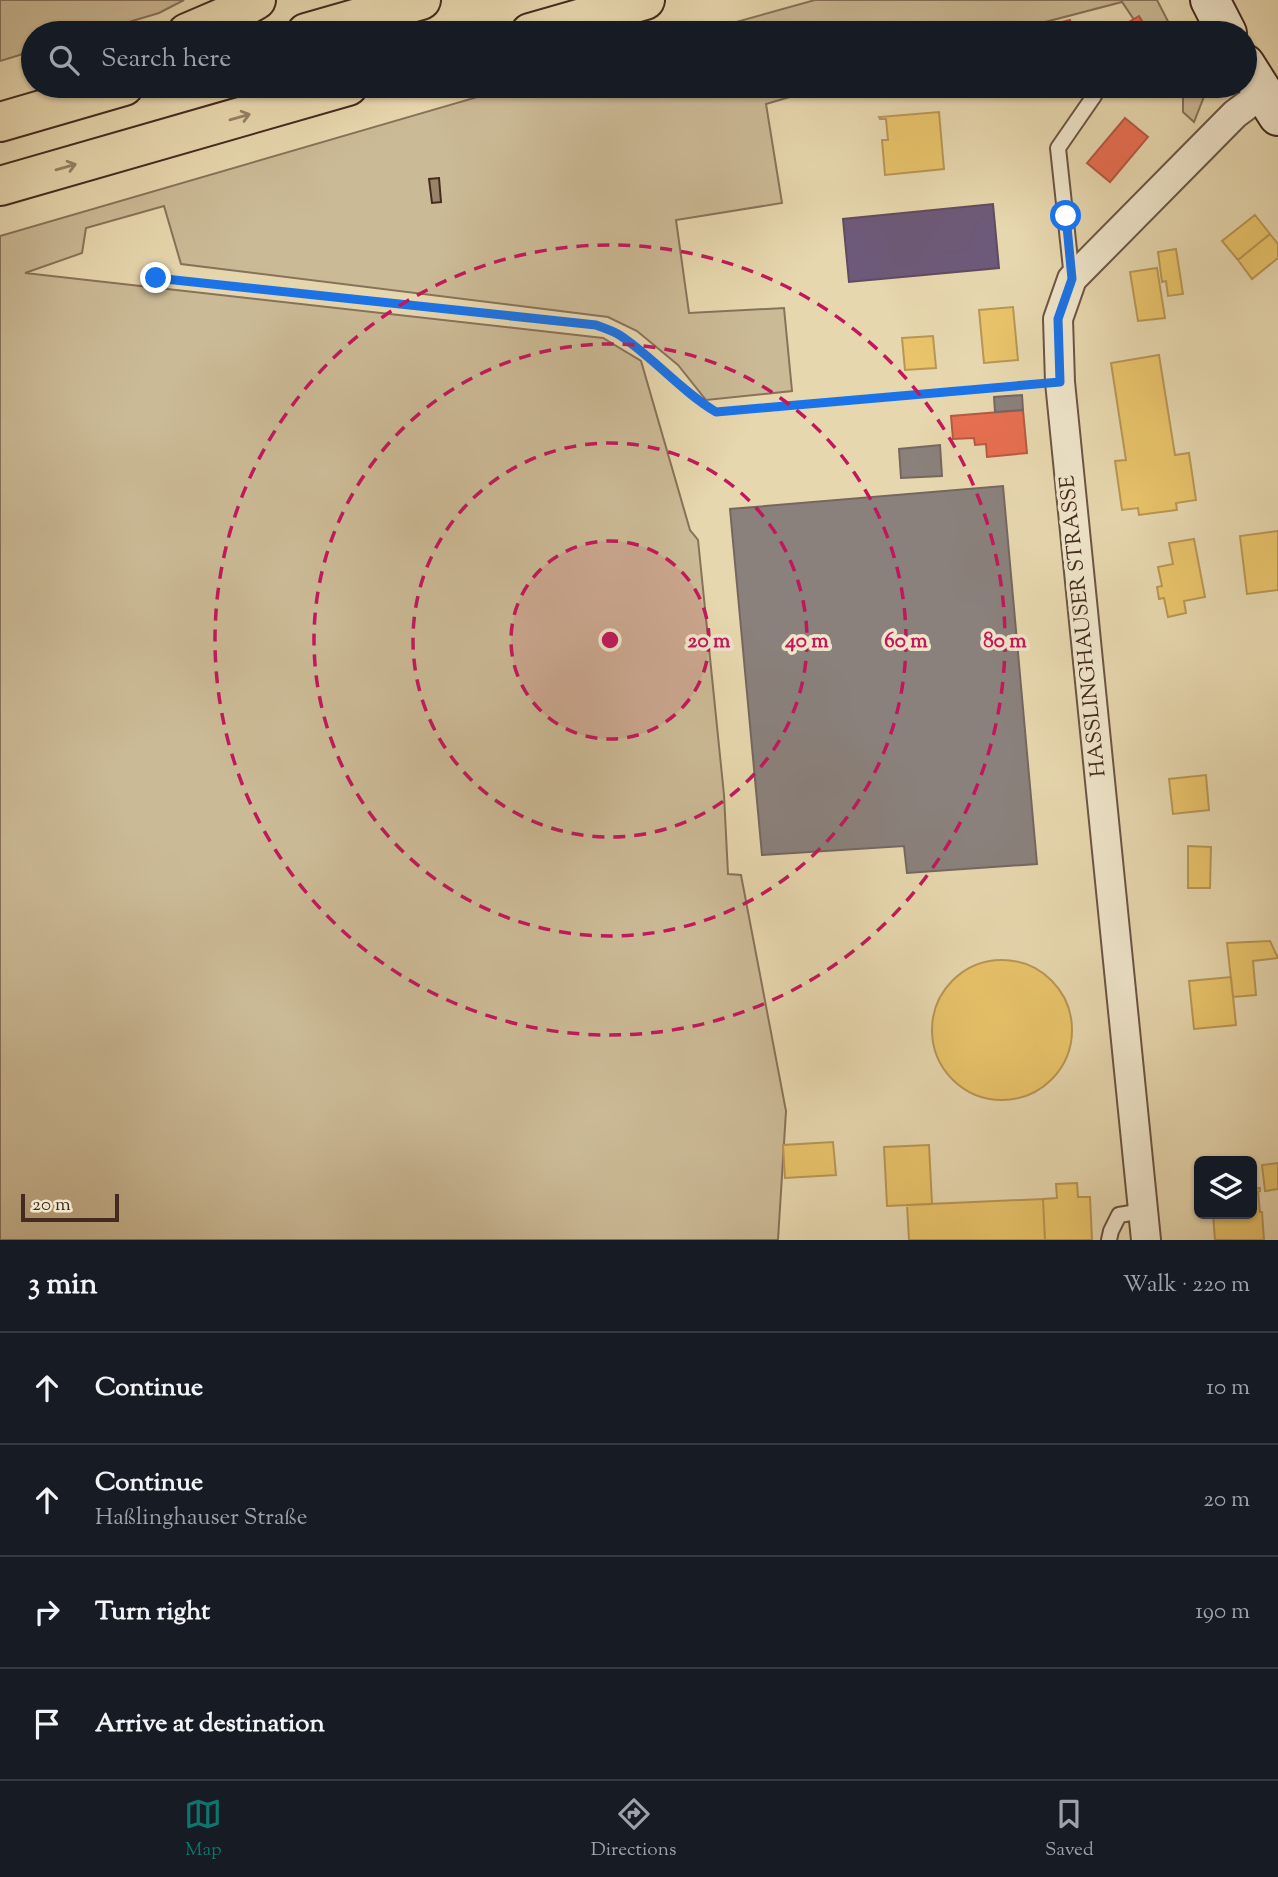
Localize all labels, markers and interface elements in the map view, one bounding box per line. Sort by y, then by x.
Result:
search box [21,21,1257,98]
icon: search [45,41,83,79]
text: Search here [101,41,231,78]
one-way arrow [228,110,251,123]
one-way arrow [54,160,76,173]
route start [1050,200,1081,231]
route end [140,262,171,293]
street label: HASSLINGHAUSER STRASSE [1053,473,1115,778]
text: 20 m [688,627,731,657]
text: 40 m [784,627,829,657]
text: 60 m [884,627,928,657]
text: 80 m [983,627,1027,657]
centre of rings [598,628,622,652]
map controls [1194,1156,1257,1219]
button: layers [1194,1156,1257,1219]
scale bar [21,1191,119,1223]
text: 20 m [32,1192,71,1219]
text: 3 min [28,1264,98,1307]
text: Walk · 220 m [1123,1269,1250,1302]
icon: ahead [28,1369,66,1407]
text: Continue [95,1370,203,1407]
text: 10 m [1206,1372,1250,1405]
text: Continue [95,1465,203,1502]
icon: ahead [28,1481,66,1519]
text: 20 m [1203,1484,1250,1517]
text: Haßlinghauser Straße [95,1502,307,1535]
icon: right [28,1593,66,1631]
text: Turn right [95,1594,210,1631]
text: 190 m [1195,1596,1250,1629]
icon: arrive [28,1705,66,1743]
text: Arrive at destination [95,1706,325,1743]
tab: Map [184,1795,222,1864]
tab: Directions [591,1795,676,1864]
tab: Saved [1045,1795,1094,1864]

